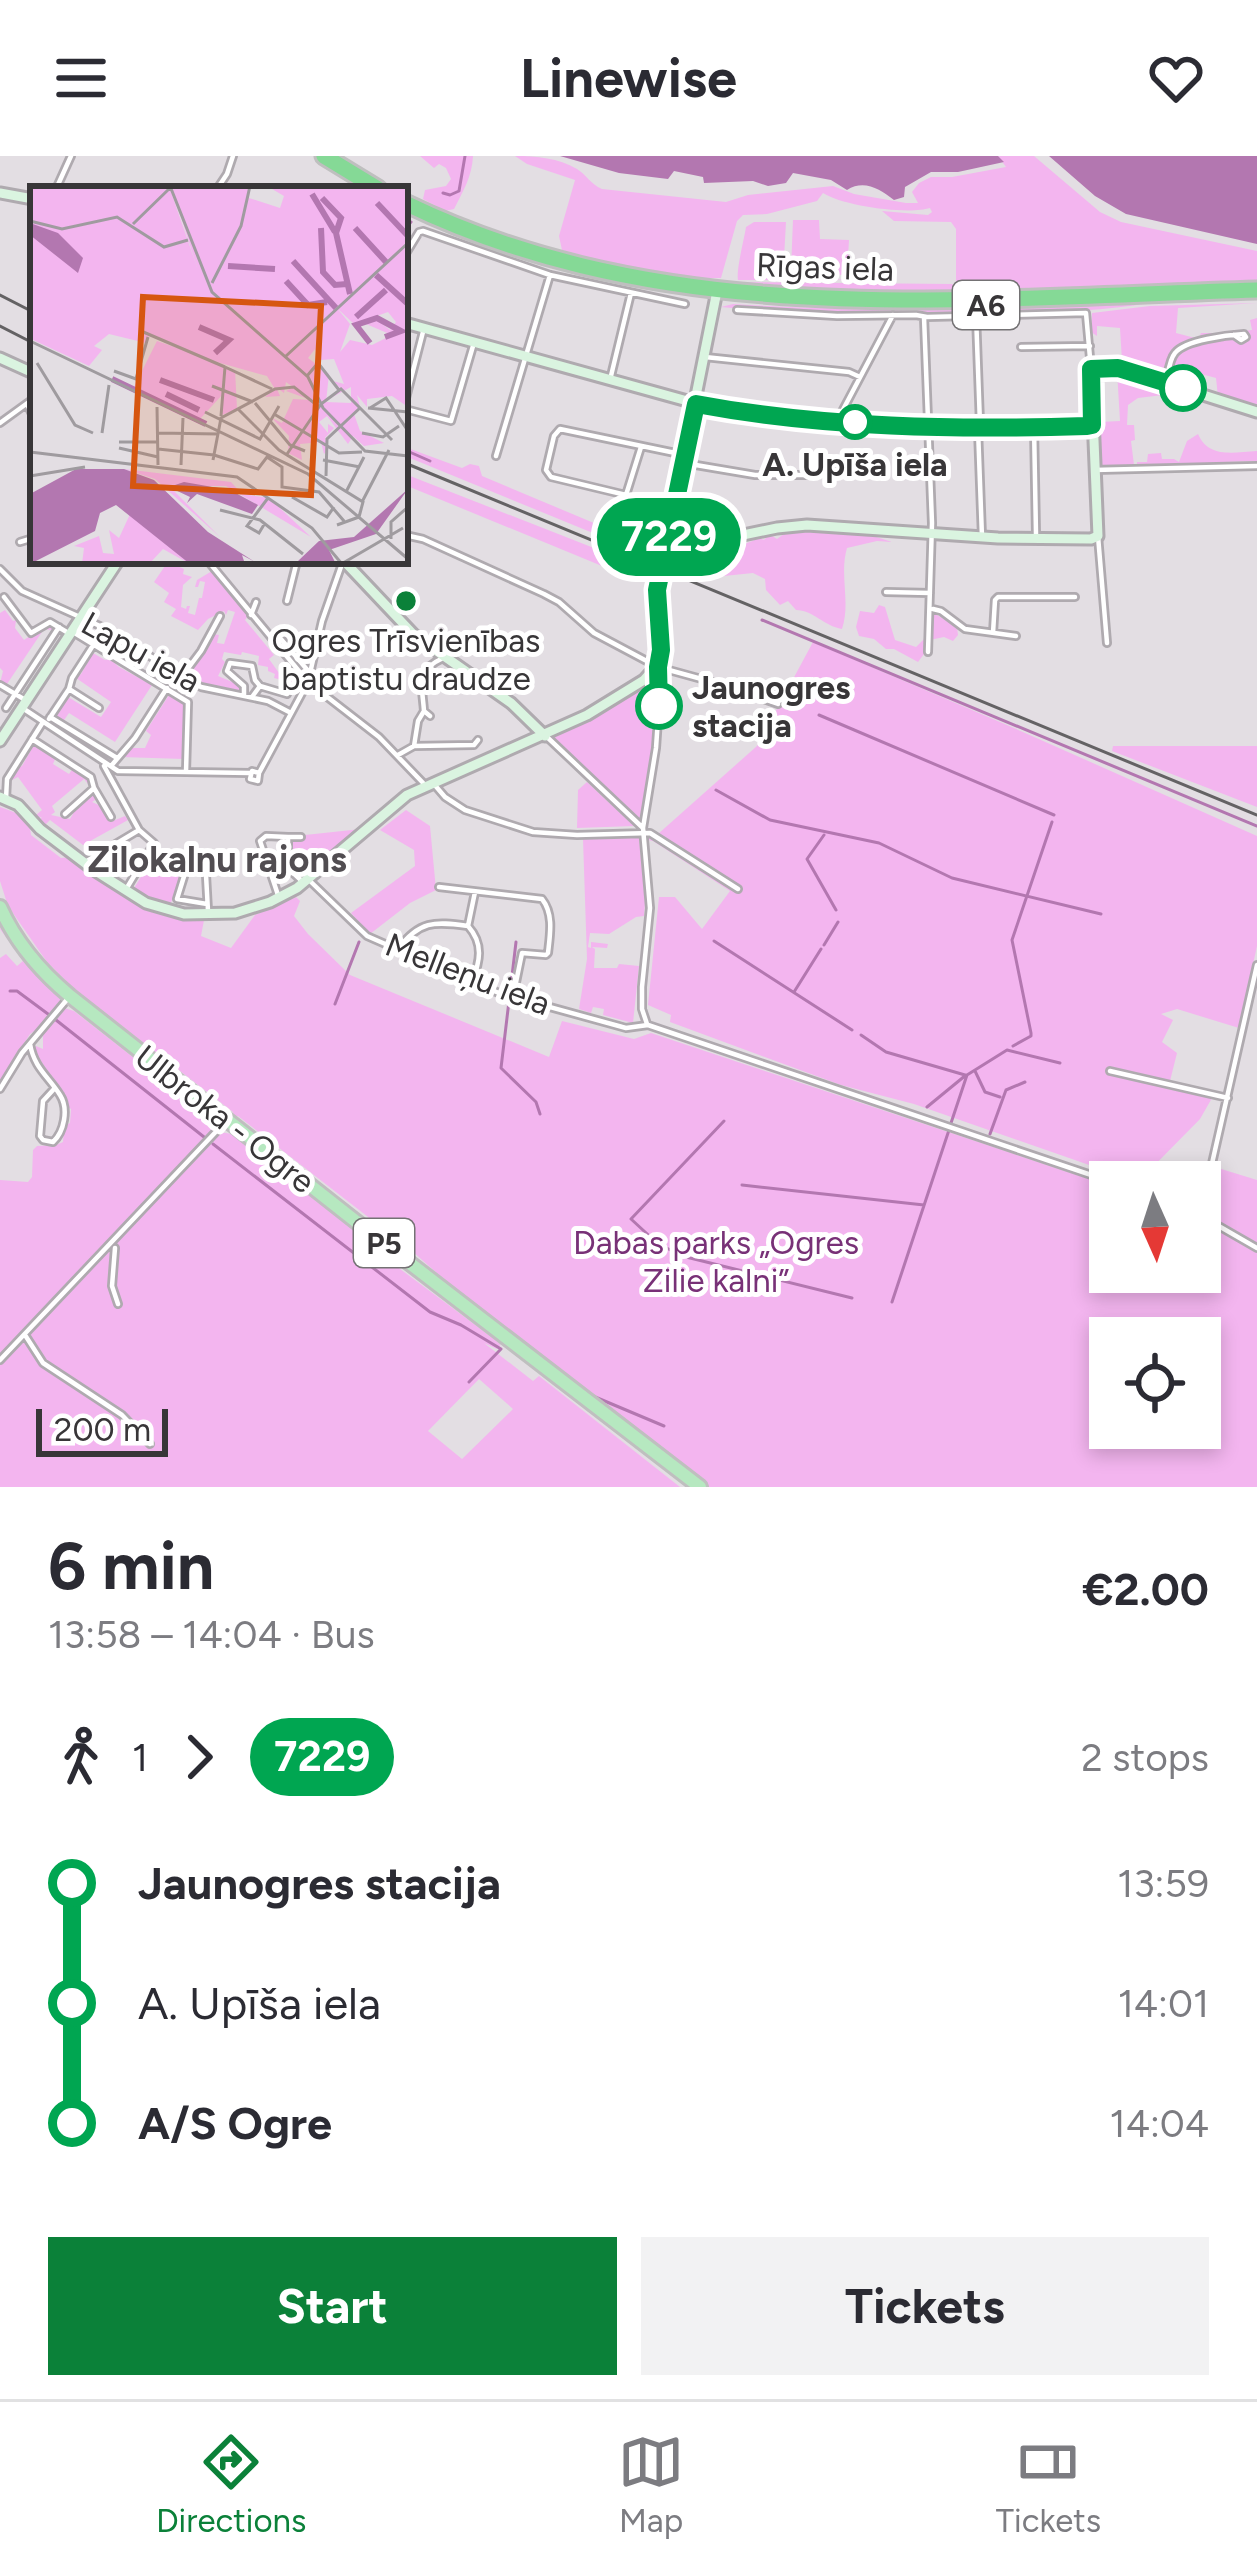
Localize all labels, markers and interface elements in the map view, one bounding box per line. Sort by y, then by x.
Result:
icon: menu [48,45,114,111]
icon: heart [1143,45,1209,111]
text: Linewise [520,46,737,111]
inset map [30,186,408,564]
street label: Rīgas iela [755,245,895,289]
road number: A6 [953,281,1019,329]
unlabelled marker [1161,366,1205,410]
marker: A. Upīša iela [839,406,871,438]
place label: A. Upīša iela [762,445,948,484]
line badge: 7229 [585,498,753,576]
text: 7229 [621,511,717,562]
marker: Ogres Trīsvienības baptistu draudze [393,588,419,614]
street label: Lapu iela [75,603,207,701]
place label: Ogres Trīsvienības baptistu draudze [272,621,541,698]
place label: Jaunogres stacija [692,668,850,745]
marker: Jaunogres stacija [637,684,681,728]
district label: Zilokalnu rajons [87,838,347,881]
street label: Melleņu iela [380,925,556,1023]
street label: Ulbroka - Ogre [128,1037,322,1201]
north arrow [1089,1161,1221,1293]
map controls [1089,1161,1221,1449]
road number: P5 [354,1219,414,1267]
park label: Dabas parks „Ogres Zilie kalni” [573,1223,859,1300]
button: locate [1089,1317,1221,1449]
scale bar [36,1403,168,1456]
text: 200 m [54,1410,151,1449]
text: 6 min [48,1526,214,1606]
text: €2.00 [1082,1562,1209,1616]
text: 13:58 – 14:04 · Bus [48,1611,375,1658]
icon: walk [48,1724,114,1790]
icon: forward [166,1724,232,1790]
text: 7229 [274,1731,370,1782]
text: 1 [132,1734,148,1781]
text: 2 stops [1081,1734,1209,1781]
text: Jaunogres stacija [138,1856,501,1910]
text: 13:59 [1117,1860,1209,1907]
text: A. Upīša iela [138,1976,381,2030]
text: 14:01 [1118,1980,1209,2027]
text: A/S Ogre [138,2096,332,2150]
text: 14:04 [1110,2100,1209,2147]
button: Start [48,2237,617,2375]
button: Tickets [641,2237,1209,2375]
tab: Directions [156,2429,306,2540]
tab: Map [618,2429,684,2540]
tab: Tickets [996,2429,1101,2540]

